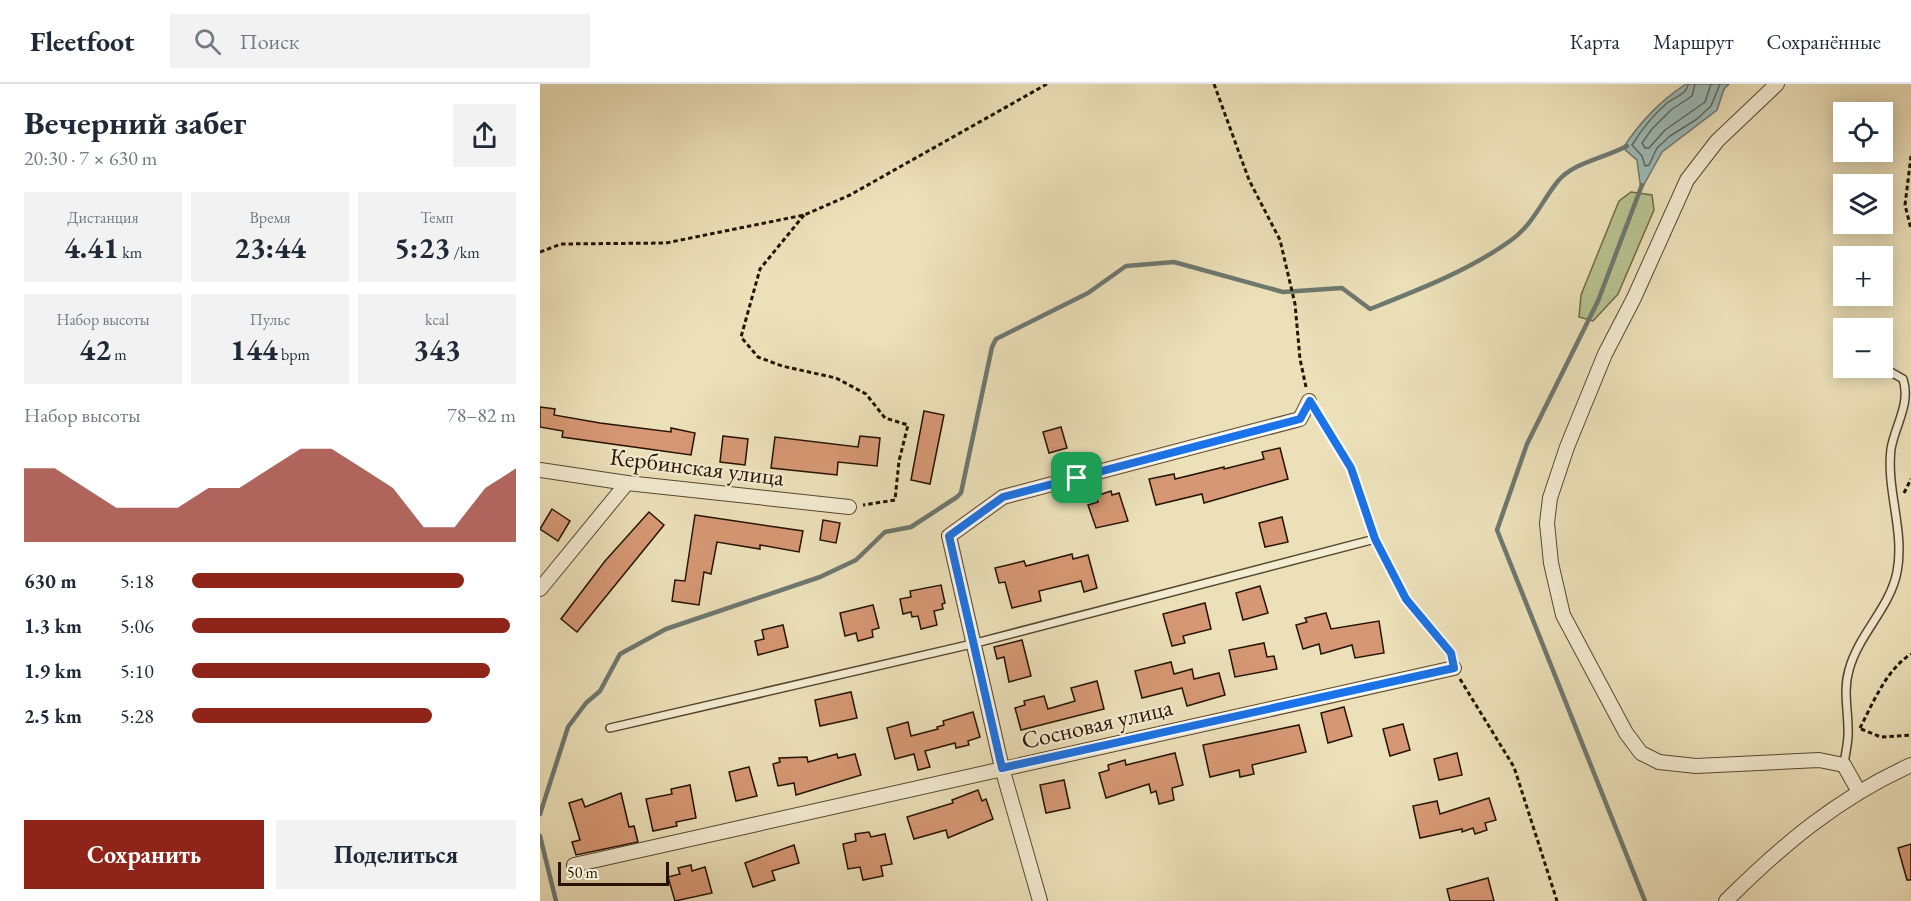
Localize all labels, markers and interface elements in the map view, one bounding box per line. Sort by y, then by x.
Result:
search box [170,14,590,68]
text: Fleetfoot [30,23,134,59]
icon: search [191,25,224,58]
text: Поиск [239,27,299,56]
text: Карта [1570,28,1620,55]
text: Маршрут [1653,28,1734,55]
text: Сохранённые [1767,28,1881,55]
text: Вечерний забег [24,101,246,144]
map controls [1833,102,1893,378]
button: locate [1833,102,1893,162]
button: share [453,104,516,167]
text: 20:30 · 7 × 630 m [24,145,157,171]
button: layers [1833,174,1893,234]
text: Дистанция [67,207,139,228]
text: Время [249,207,291,228]
text: Темп [420,207,454,228]
text: 4.41 [64,228,119,267]
text: 23:44 [234,228,306,267]
text: 5:23 [394,228,450,267]
text: km [119,242,142,263]
text: /km [450,242,480,263]
button: + [1833,246,1893,306]
text: Набор высоты [56,309,150,330]
text: Пульс [250,309,290,330]
text: kcal [425,309,449,330]
button: − [1833,318,1893,378]
text: 42 [79,330,111,369]
text: 144 [230,330,278,369]
text: 343 [413,330,461,369]
text: m [111,344,127,365]
text: bpm [278,344,310,365]
text: Набор высоты [24,402,140,428]
text: 78–82 m [447,402,516,428]
street label: Кербинская улица [608,440,786,493]
pin [1051,452,1102,503]
icon: arrive [1060,461,1093,494]
text: 630 m [24,568,77,594]
text: 5:18 [120,568,154,594]
text: 1.3 km [24,613,82,639]
text: 5:06 [120,613,154,639]
text: 1.9 km [24,658,82,684]
text: 5:10 [120,658,154,684]
street label: Сосновая улица [1018,691,1176,756]
text: 2.5 km [24,703,82,729]
text: 5:28 [120,703,154,729]
button: Сохранить [24,820,264,889]
button: Поделиться [276,820,516,889]
scale bar [558,859,669,886]
text: 50 m [567,862,598,883]

